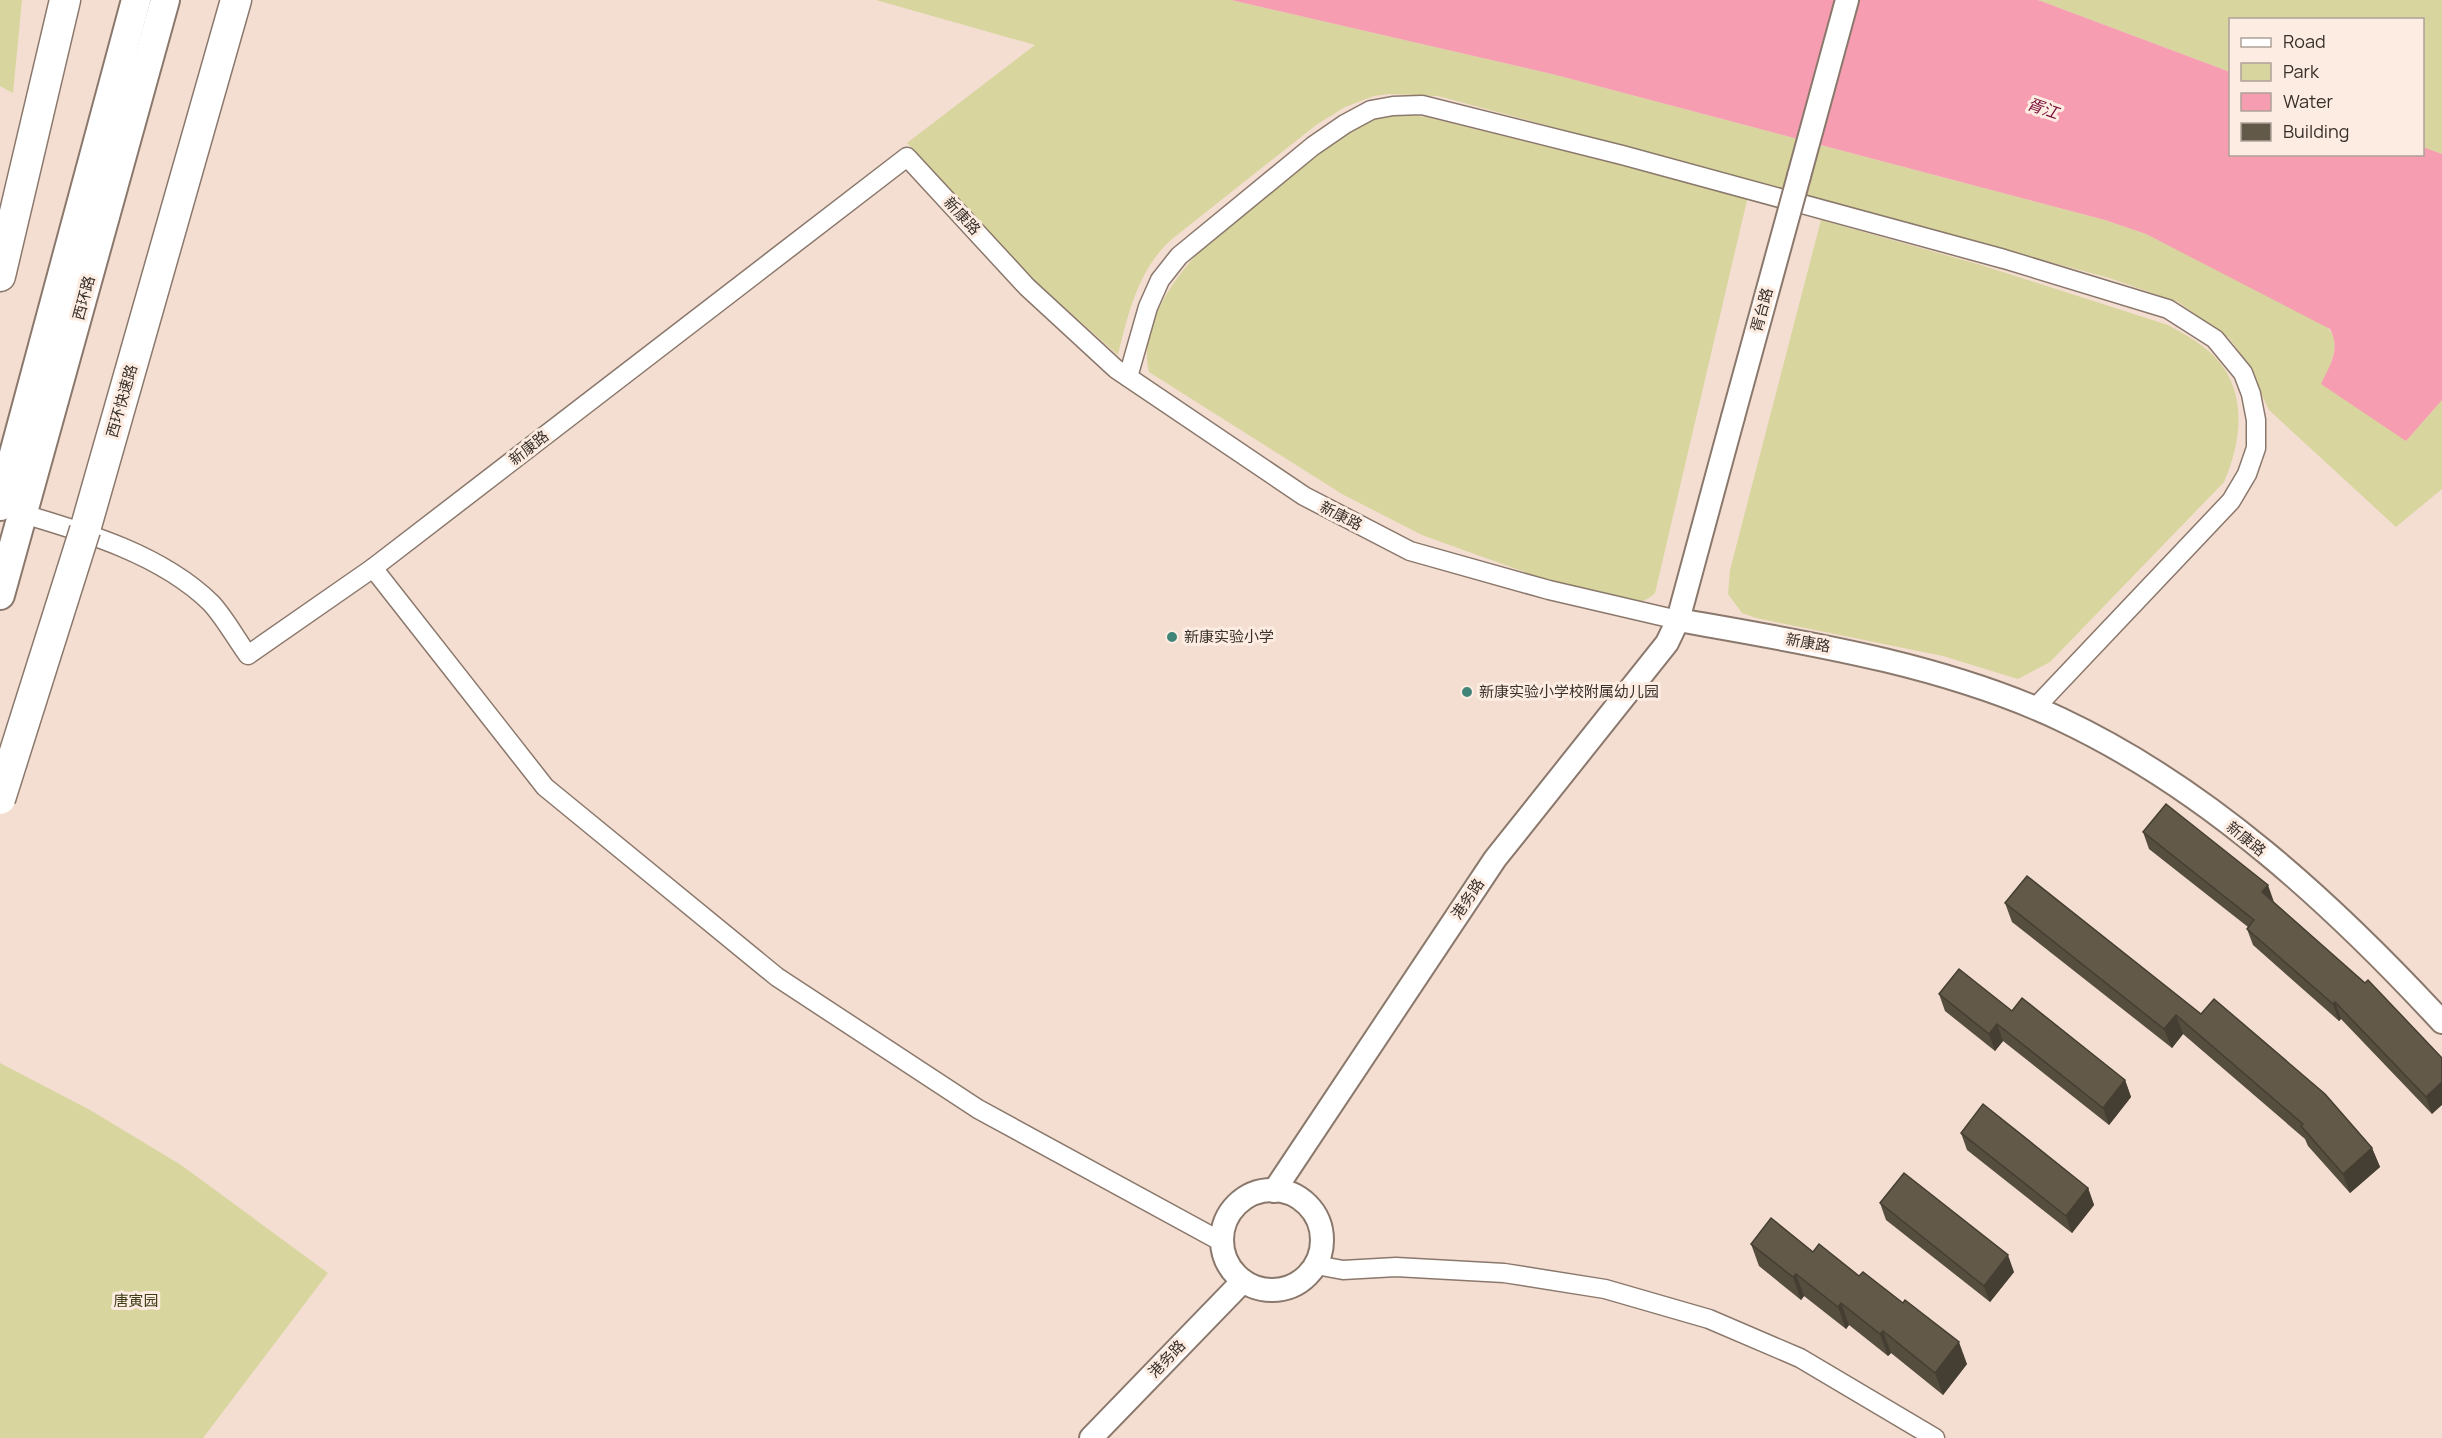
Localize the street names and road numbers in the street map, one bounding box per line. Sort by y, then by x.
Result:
street label: 新康路 [939,192,985,239]
street label: 西环路 [68,273,99,322]
street label: 胥台路 [1746,285,1777,334]
street label: 西环快速路 [101,362,142,440]
street label: 新康路 [504,425,553,470]
street label: 新康路 [1316,496,1366,535]
street label: 新康路 [1784,628,1832,657]
street label: 新康路 [2222,816,2270,861]
street label: 港务路 [1446,874,1489,923]
street label: 港务路 [1143,1335,1190,1382]

